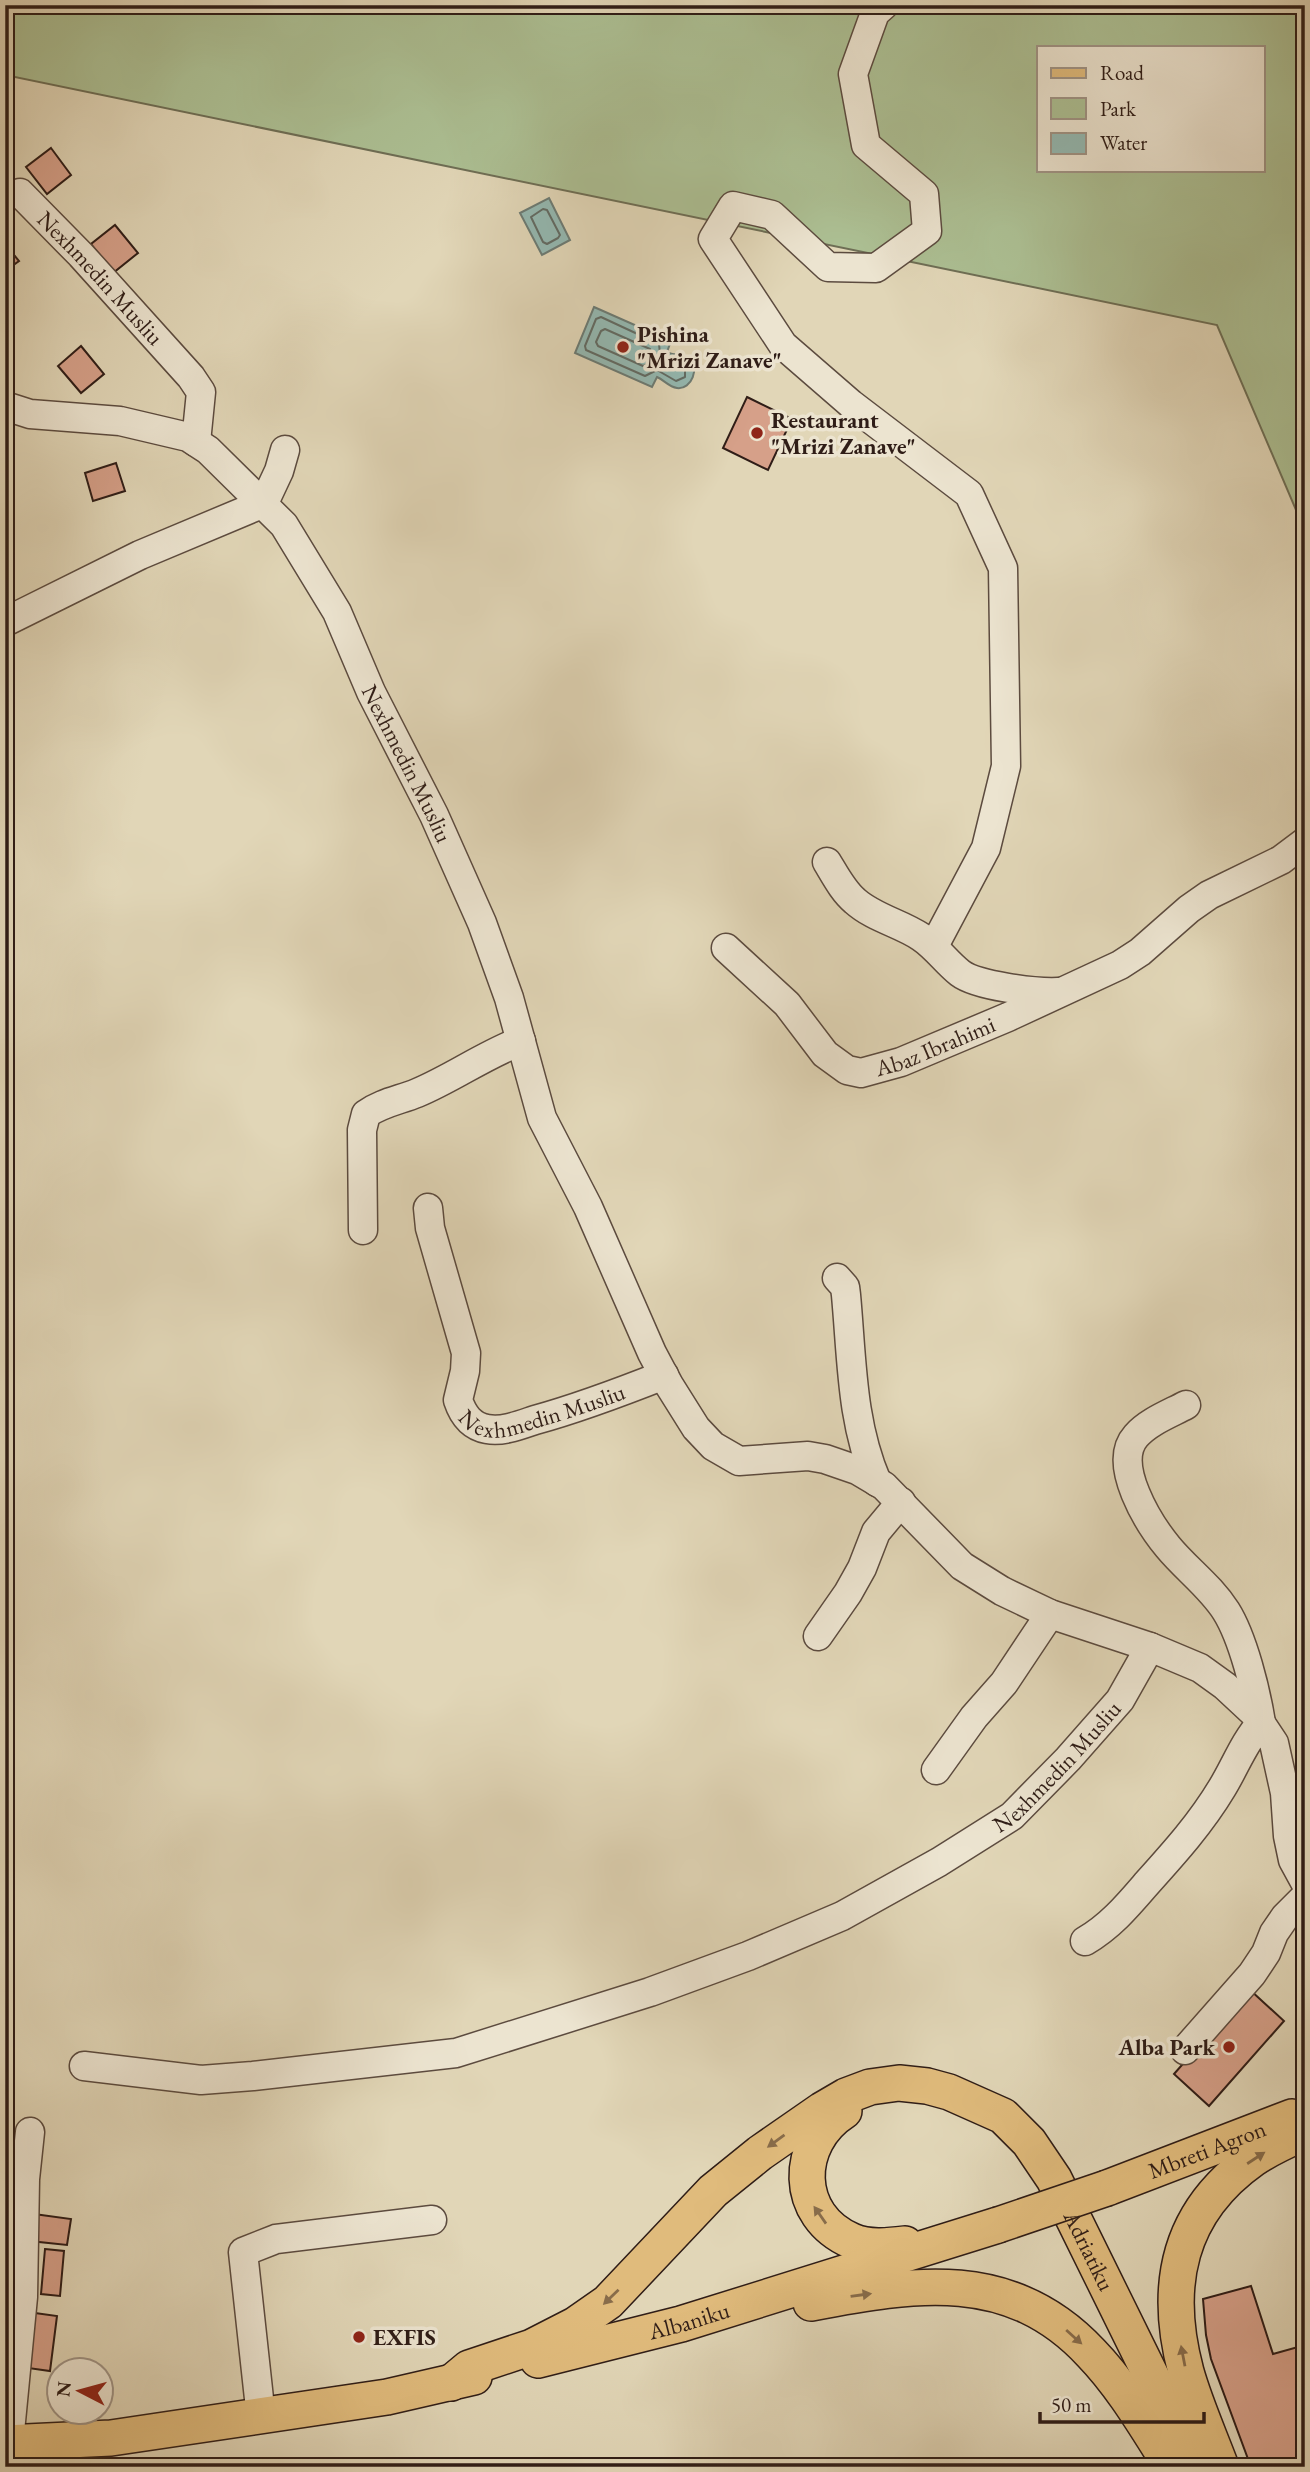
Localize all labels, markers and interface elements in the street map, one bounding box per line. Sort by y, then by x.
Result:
legend [1037,46,1264,172]
text: Road [1100,59,1144,86]
text: Park [1100,95,1137,122]
text: Water [1100,129,1147,156]
street label: Nexhmedin Musliu [31,204,170,352]
place label: Pishina "Mrizi Zanave" [637,319,782,375]
marker: Pishina "Mrizi Zanave" [615,339,631,355]
place label: Restaurant "Mrizi Zanave" [771,405,916,461]
marker: Restaurant "Mrizi Zanave" [749,425,765,441]
street label: Nexhmedin Musliu [355,680,459,847]
street label: Abaz Ibrahimi [871,1009,1000,1084]
street label: Nexhmedin Musliu [452,1376,629,1445]
street label: Nexhmedin Musliu [987,1694,1128,1839]
place label: Alba Park [1117,2032,1215,2062]
marker: Alba Park [1221,2039,1237,2055]
street label: Mbreti Agron [1144,2113,1270,2186]
one-way arrow [767,2134,785,2148]
one-way arrow [1246,2152,1266,2165]
street label: Adriatiku [1056,2205,1122,2296]
one-way arrow [813,2206,828,2224]
one-way arrow [602,2289,620,2305]
one-way arrow [850,2289,872,2300]
street label: Albaniku [645,2295,733,2347]
place label: EXFIS [373,2322,436,2352]
marker: EXFIS [351,2329,367,2345]
one-way arrow [1066,2329,1083,2345]
one-way arrow [1177,2345,1188,2367]
north arrow [46,2356,116,2426]
text: N [50,2380,77,2398]
scale bar [1040,2381,1205,2425]
text: 50 m [1051,2391,1092,2418]

